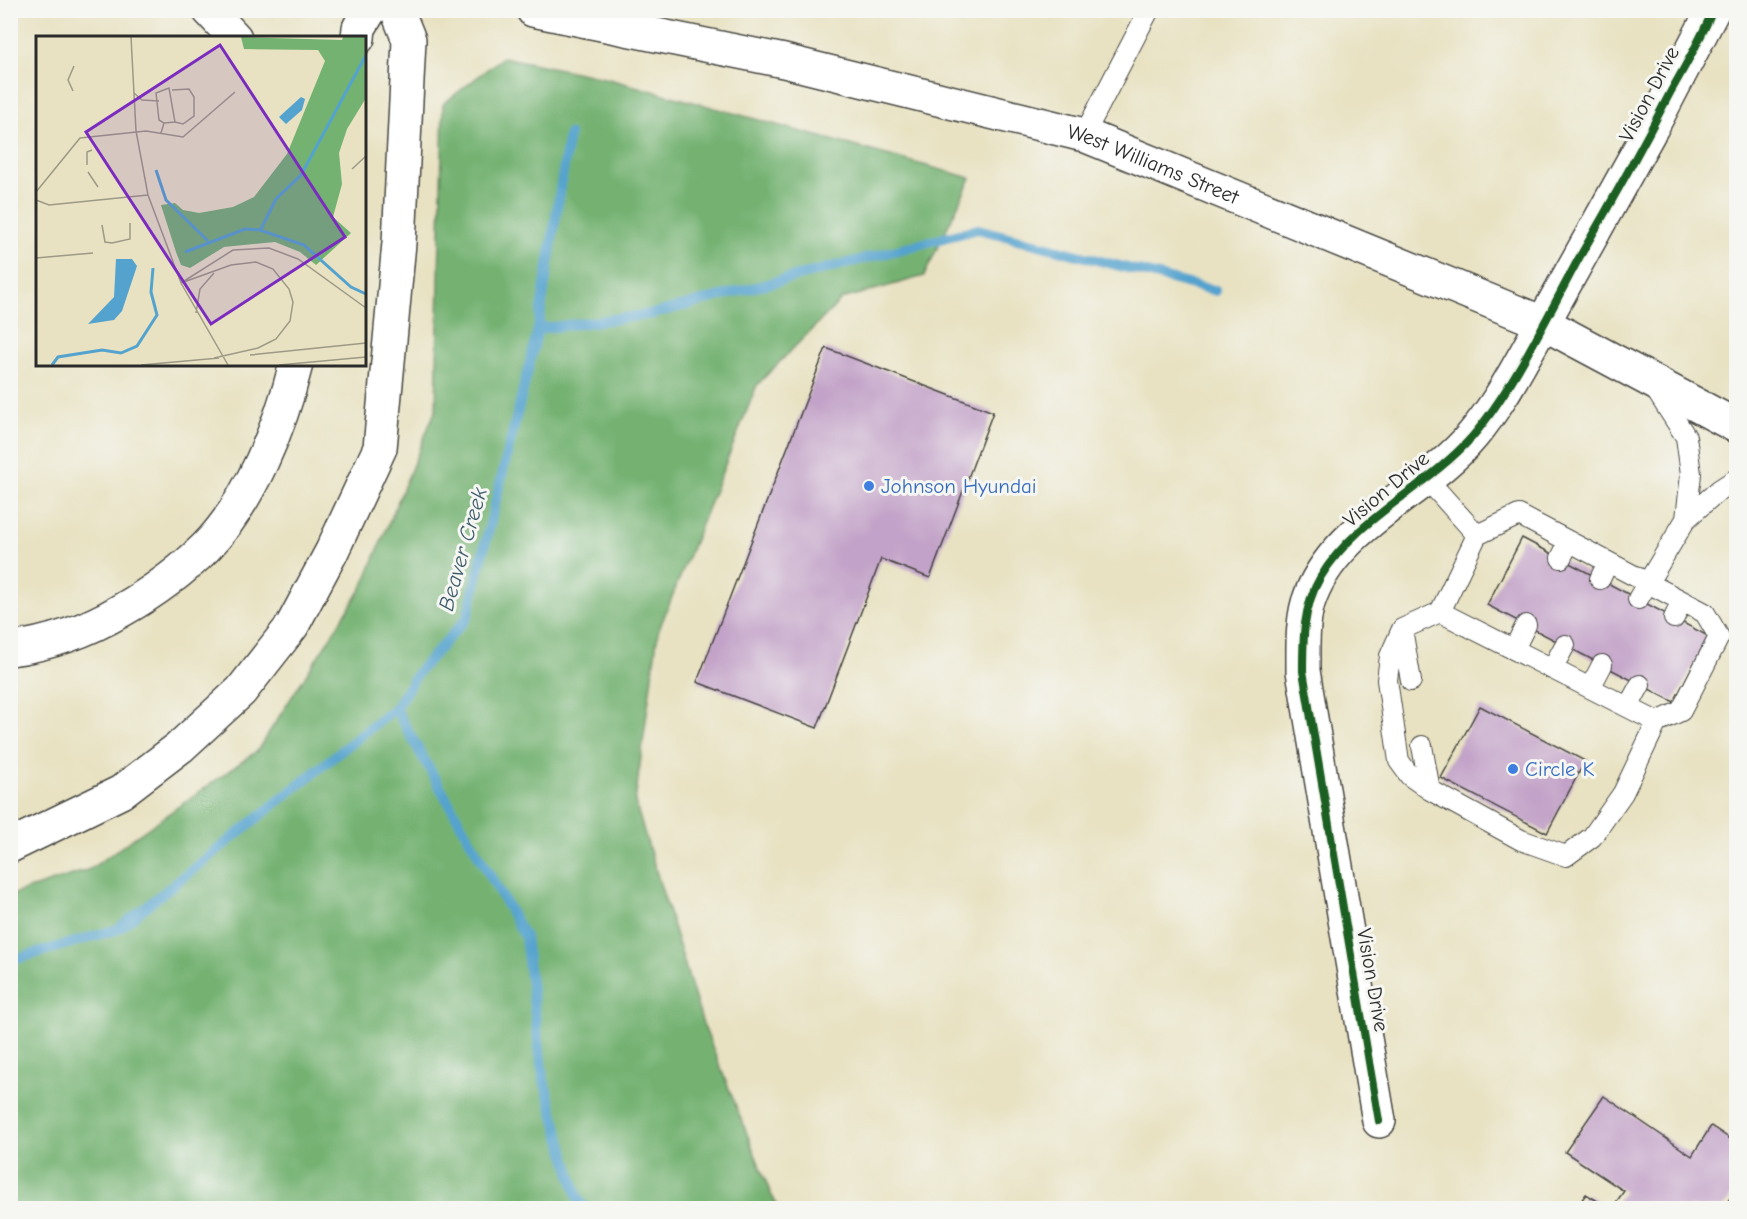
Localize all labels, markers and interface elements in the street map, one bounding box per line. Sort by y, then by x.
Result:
inset map [36,36,366,366]
street label: Vision Drive [1614,42,1684,146]
street label: West Williams Street [1065,119,1243,209]
street label: Vision Drive [1338,446,1434,532]
place label: Johnson Hyundai [881,474,1037,498]
marker: Johnson Hyundai [862,479,876,493]
water label: Beaver Creek [433,484,493,614]
place label: Circle K [1525,757,1595,781]
marker: Circle K [1506,762,1520,776]
street label: Vision Drive [1352,926,1394,1034]

